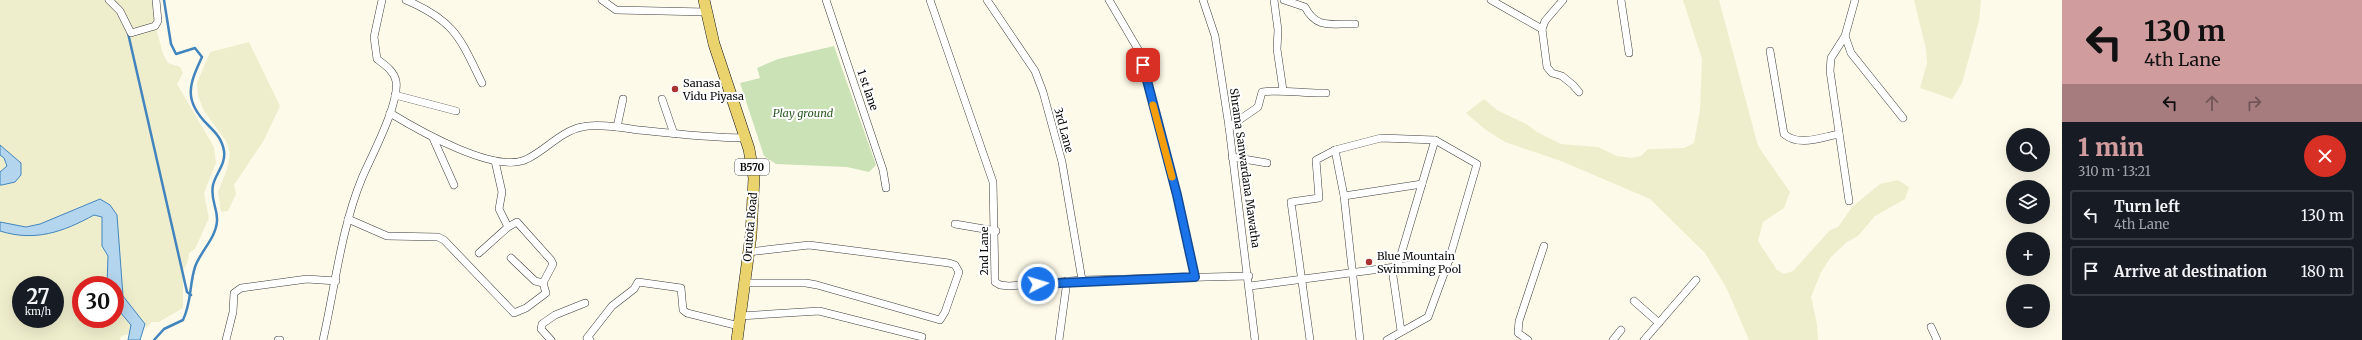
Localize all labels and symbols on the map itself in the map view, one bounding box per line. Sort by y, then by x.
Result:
pin [1126,48,1160,82]
street label: 1 st lane [855,68,882,112]
place label: Sanasa Vidu Piyasa [682,76,744,103]
marker: Sanasa Vidu Piyasa [670,84,680,94]
street label: Shrama Sanwardana Mawatha [1227,87,1263,249]
park label: Play ground [773,106,834,120]
street label: 3rd Lane [1051,106,1077,154]
road number: B570 [735,159,769,175]
street label: Orutota Road [740,191,760,262]
street label: 2nd Lane [977,226,991,276]
place label: Blue Mountain Swimming Pool [1377,249,1462,276]
marker: Blue Mountain Swimming Pool [1364,257,1374,267]
position arrow [1017,263,1059,305]
speed limit sign: 30 [72,276,124,328]

